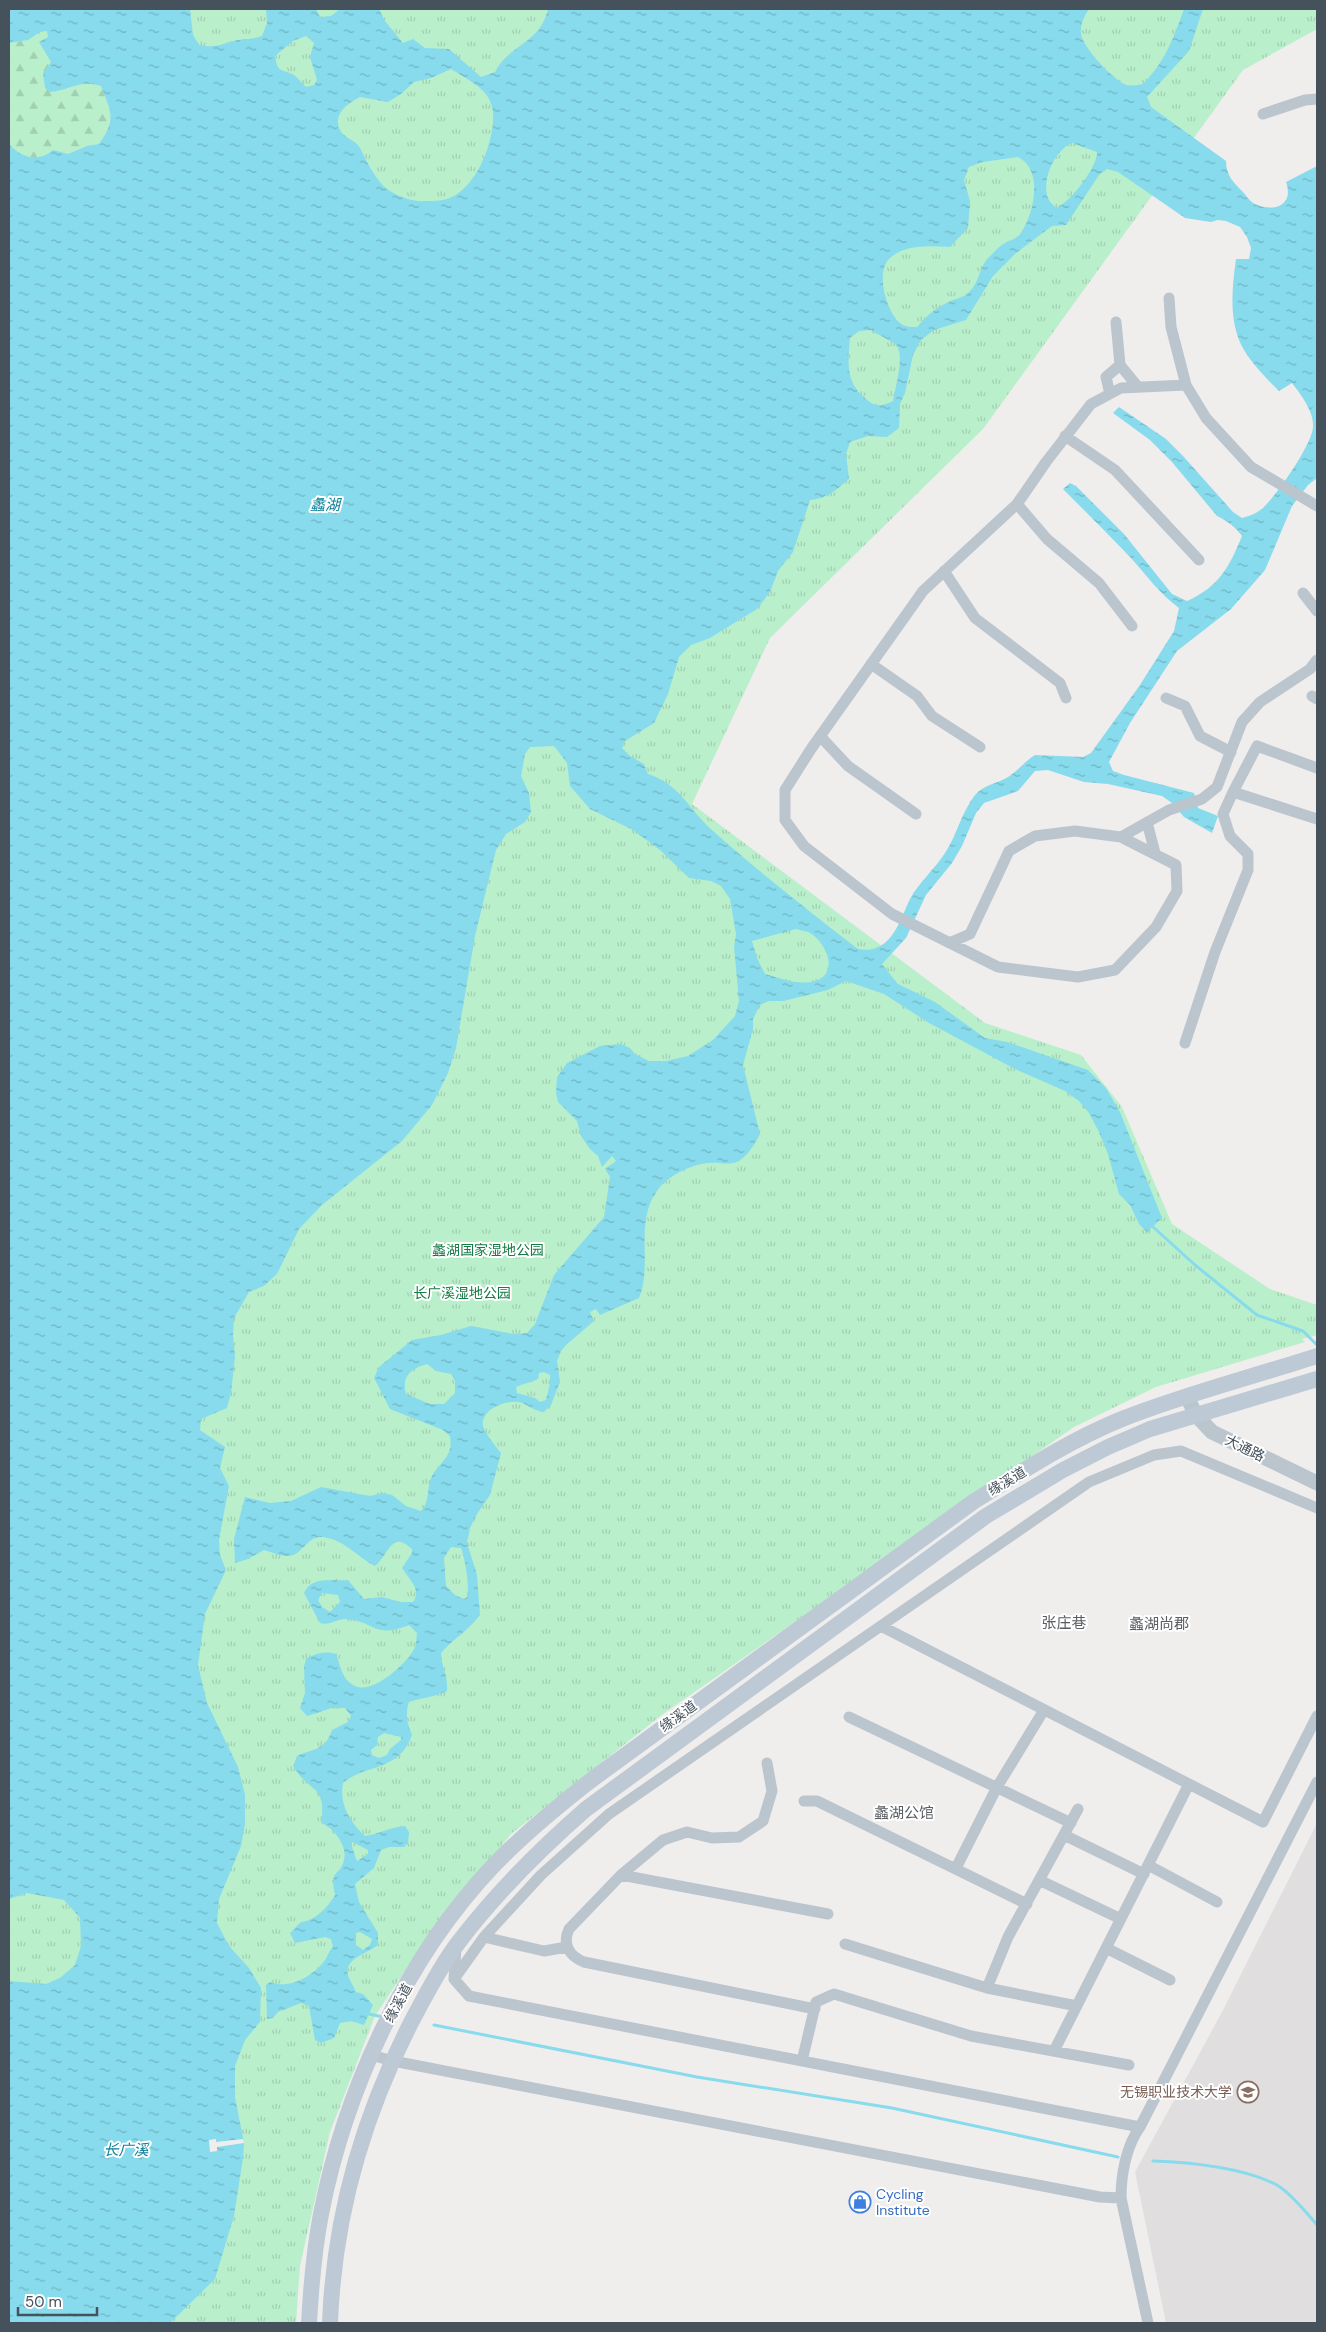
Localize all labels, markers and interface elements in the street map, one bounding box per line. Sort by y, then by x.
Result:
water label: 蠡湖 [310,495,342,515]
park label: 蠡湖国家湿地公园 [432,1241,544,1259]
park label: 长广溪湿地公园 [413,1284,511,1302]
street label: 大通路 [1222,1431,1268,1465]
street label: 缘溪道 [984,1462,1030,1500]
district label: 张庄巷 [1041,1613,1087,1633]
district label: 蠡湖尚郡 [1129,1614,1189,1634]
street label: 缘溪道 [656,1696,700,1736]
district label: 蠡湖公馆 [874,1803,934,1823]
street label: 缘溪道 [380,1980,416,2026]
school or university icon: 无锡职业技术大学 [1236,2080,1260,2104]
place label: 无锡职业技术大学 [1120,2083,1232,2101]
water label: 长广溪 [103,2140,150,2160]
place label: Cycling Institute [876,2185,930,2219]
shop icon: Cycling Institute [848,2190,872,2214]
scale bar [18,2284,96,2316]
text: 50 m [25,2292,62,2312]

